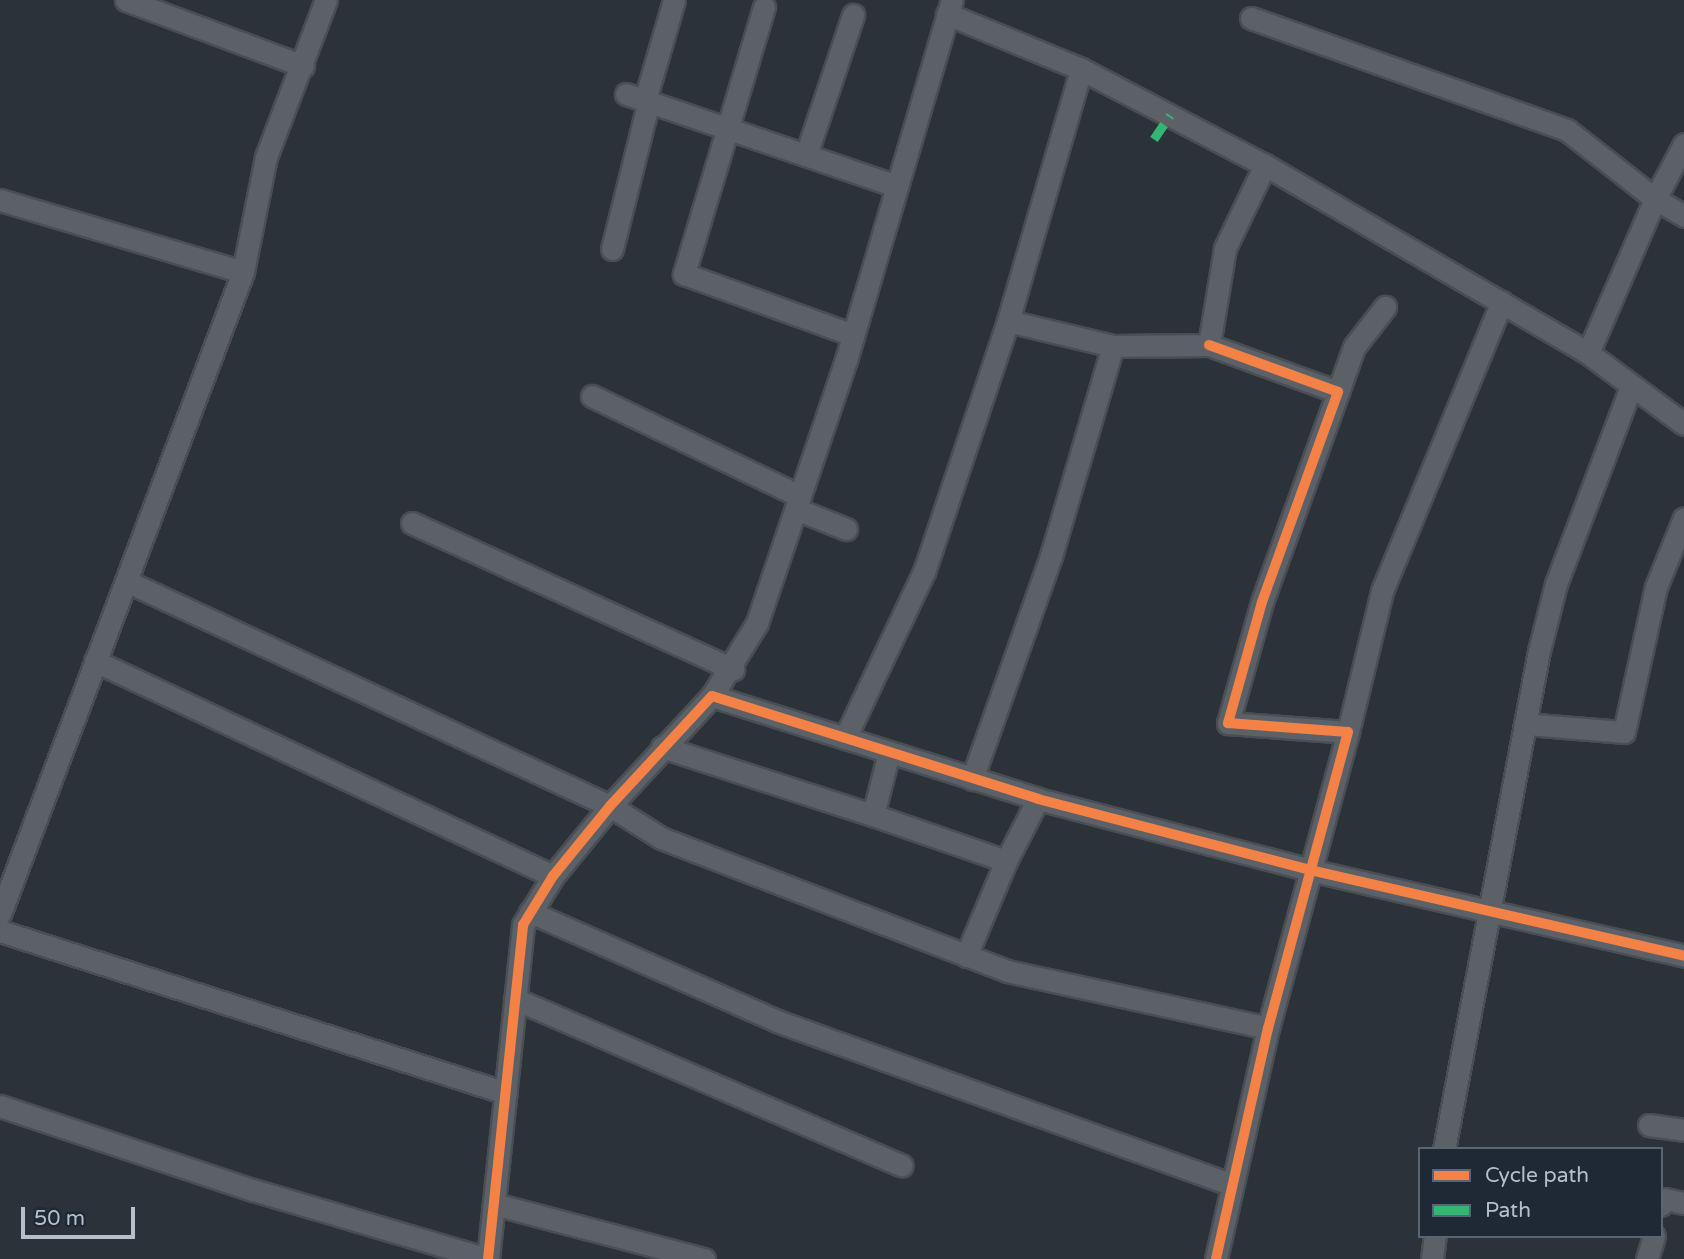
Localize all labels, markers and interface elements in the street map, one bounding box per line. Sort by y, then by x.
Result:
legend [1418,1147,1663,1238]
text: Cycle path [1485,1163,1589,1188]
scale bar [24,1192,138,1236]
text: Path [1485,1198,1531,1223]
text: 50 m [34,1206,85,1231]

